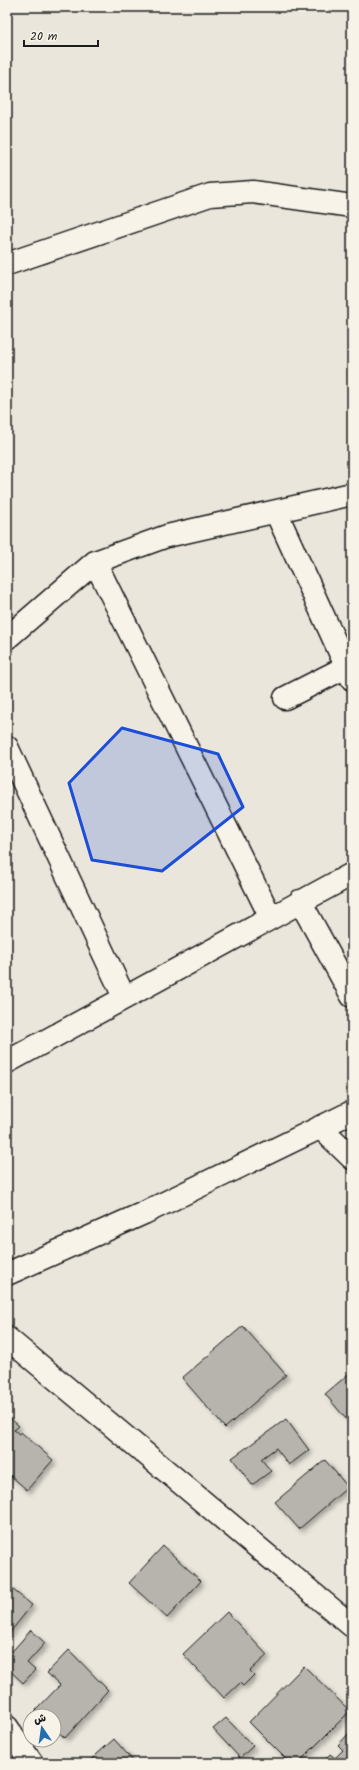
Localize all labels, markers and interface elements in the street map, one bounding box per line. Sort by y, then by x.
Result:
scale bar [24,22,98,48]
text: 20 m [30,27,58,46]
north arrow [22,1708,62,1748]
text: ش [32,1709,48,1729]

